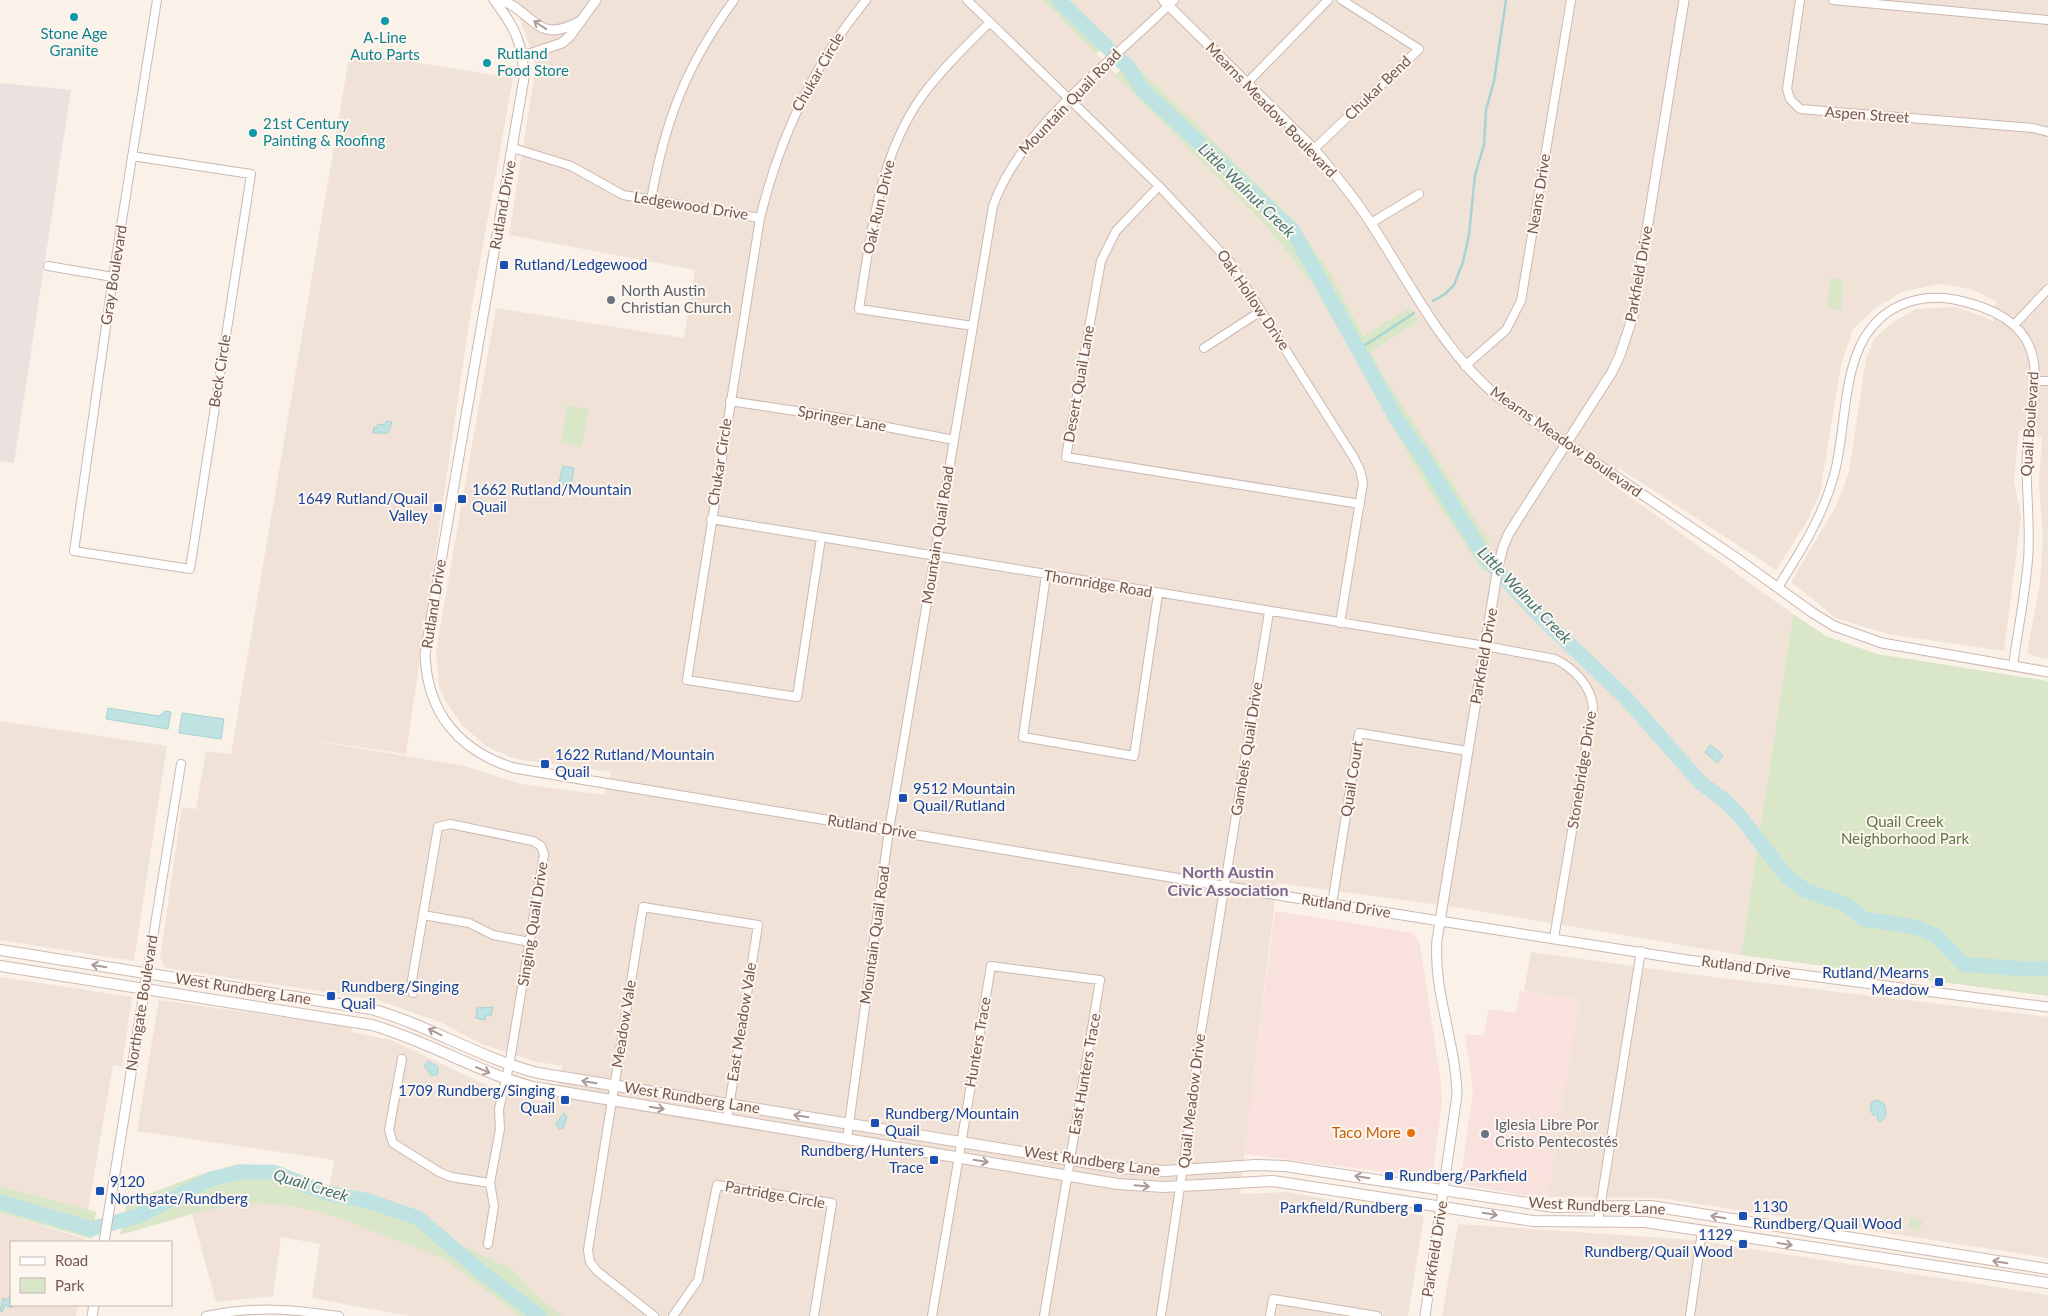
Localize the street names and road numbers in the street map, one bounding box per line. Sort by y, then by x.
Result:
street label: Chukar Circle [787,29,847,114]
street label: Mearns Meadow Boulevard [1202,38,1341,181]
street label: Mountain Quail Road [1014,45,1124,158]
street label: Chukar Bend [1340,51,1414,123]
street label: Aspen Street [1824,102,1911,126]
street label: Neans Drive [1523,152,1553,235]
street label: Oak Run Drive [858,158,898,256]
street label: Rutland Drive [485,159,519,251]
street label: Ledgewood Drive [633,187,750,223]
street label: Gray Boulevard [96,224,130,326]
street label: Parkfield Drive [1621,224,1655,323]
street label: Oak Hollow Drive [1214,246,1294,353]
street label: Desert Quail Lane [1059,324,1097,444]
street label: Beck Circle [204,333,234,409]
street label: Quail Boulevard [2016,371,2042,477]
street label: Mearns Meadow Boulevard [1487,382,1646,500]
street label: Springer Lane [796,401,888,435]
street label: Chukar Circle [703,417,735,507]
street label: Mountain Quail Road [917,465,957,605]
street label: Rutland Drive [417,558,449,650]
street label: Thornridge Road [1043,566,1154,600]
street label: Parkfield Drive [1466,606,1500,705]
street label: Gambels Quail Drive [1227,681,1266,817]
street label: Stonebridge Drive [1563,710,1599,830]
street label: Quail Court [1336,739,1366,818]
street label: Rutland Drive [826,810,918,842]
street label: Singing Quail Drive [513,860,551,987]
street label: Mountain Quail Road [855,865,893,1005]
street label: Rutland Drive [1300,889,1392,921]
street label: Northgate Boulevard [121,934,161,1072]
street label: Rutland Drive [1700,951,1792,981]
street label: East Meadow Vale [723,961,759,1083]
street label: West Rundberg Lane [174,968,312,1008]
street label: Meadow Vale [607,979,639,1069]
street label: Hunters Trace [960,995,994,1088]
street label: East Hunters Trace [1064,1012,1104,1136]
street label: Quail Meadow Drive [1174,1032,1208,1169]
street label: West Rundberg Lane [623,1077,761,1117]
street label: West Rundberg Lane [1023,1142,1161,1178]
street label: Partridge Circle [724,1176,827,1212]
street label: West Rundberg Lane [1528,1192,1666,1218]
street label: Parkfield Drive [1418,1199,1451,1298]

